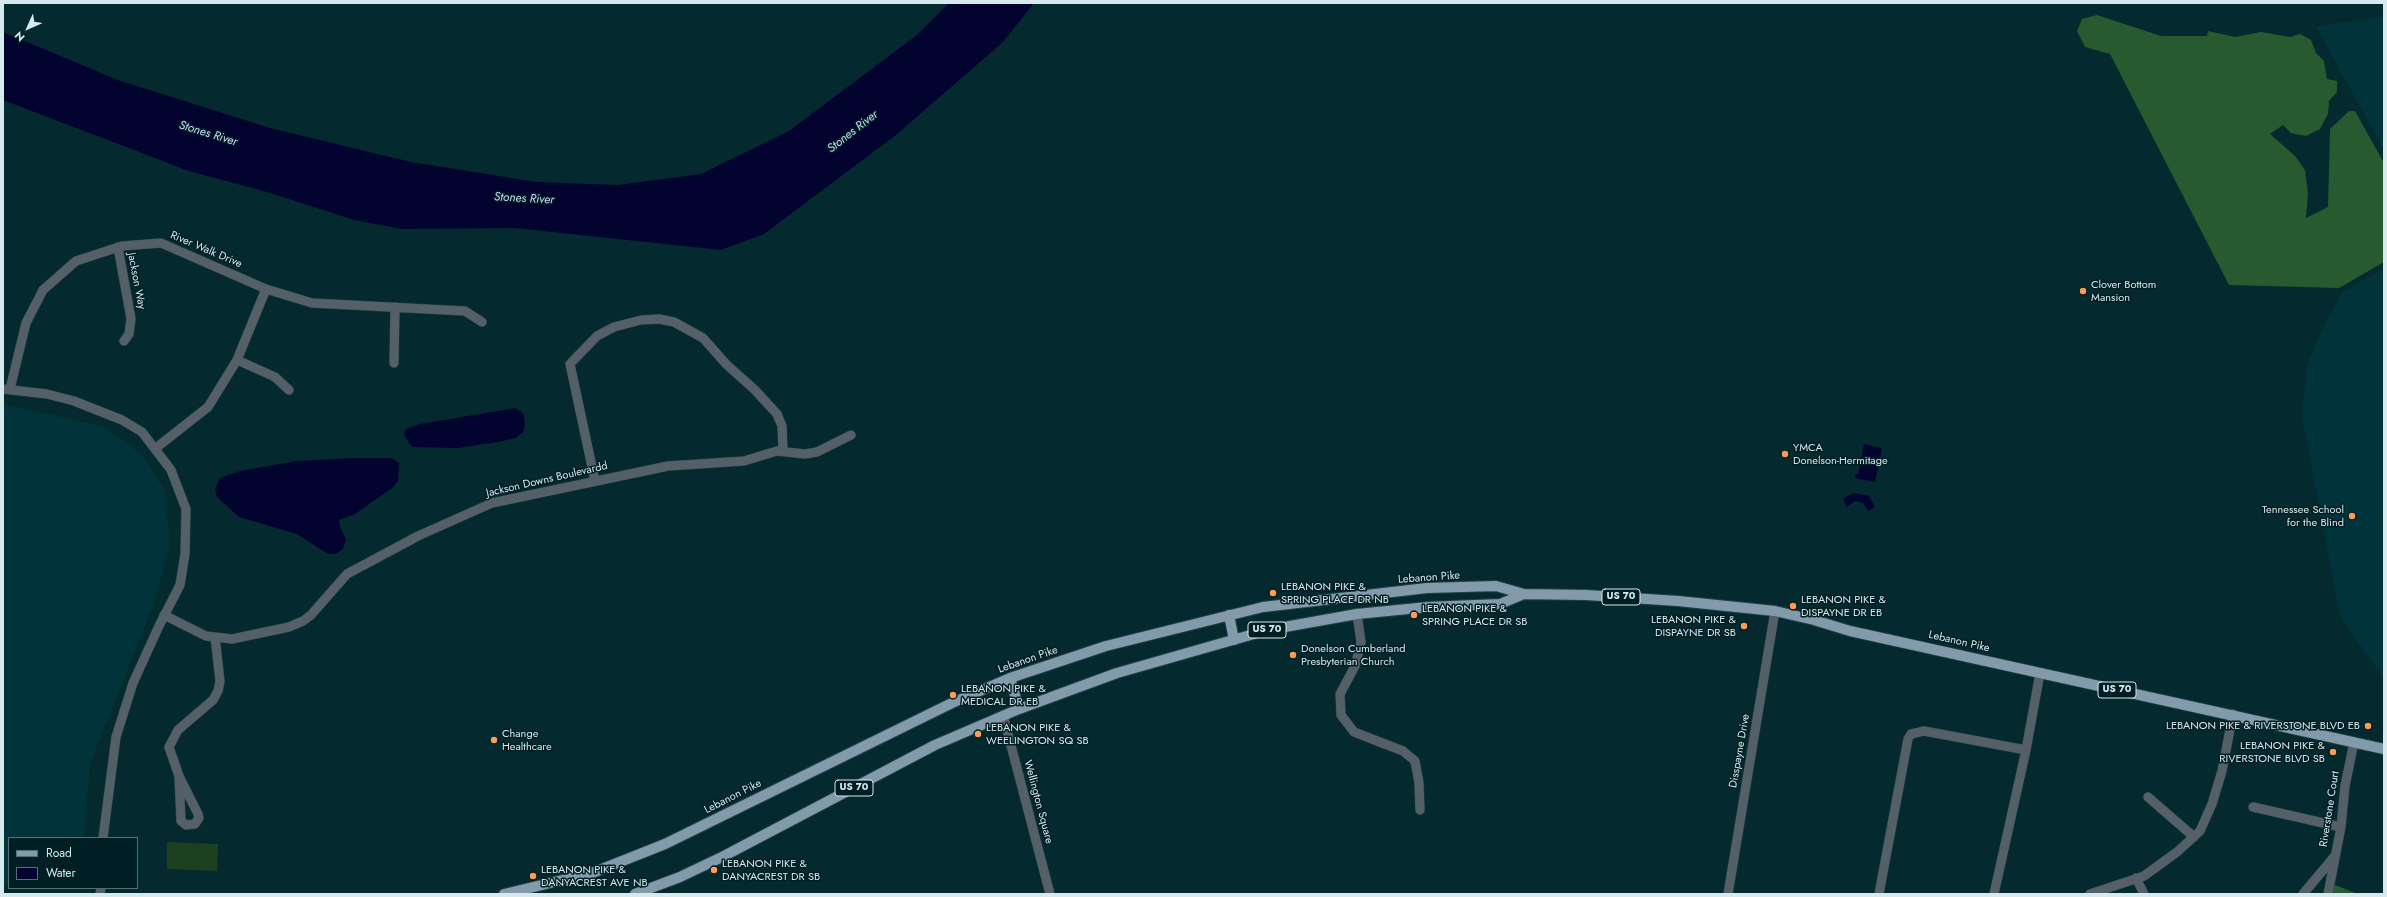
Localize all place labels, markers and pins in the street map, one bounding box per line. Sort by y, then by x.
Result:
place label: Clover Bottom Mansion [2091,278,2156,304]
marker: Clover Bottom Mansion [2078,286,2088,296]
place label: YMCA Donelson-Hermitage [1793,441,1888,467]
marker: YMCA Donelson-Hermitage [1780,449,1790,459]
place label: Tennessee School for the Blind [2262,503,2344,529]
marker: Tennessee School for the Blind [2347,511,2357,521]
place label: LEBANON PIKE & SPRING PLACE DR NB [1281,580,1389,606]
marker: LEBANON PIKE & SPRING PLACE DR NB [1268,588,1278,598]
place label: LEBANON PIKE & DISPAYNE DR EB [1801,593,1886,619]
marker: LEBANON PIKE & DISPAYNE DR EB [1788,601,1798,611]
place label: LEBANON PIKE & SPRING PLACE DR SB [1422,602,1527,628]
marker: LEBANON PIKE & SPRING PLACE DR SB [1409,610,1419,620]
place label: LEBANON PIKE & DISPAYNE DR SB [1651,613,1736,639]
marker: LEBANON PIKE & DISPAYNE DR SB [1739,621,1749,631]
place label: Donelson Cumberland Presbyterian Church [1301,642,1405,668]
marker: Donelson Cumberland Presbyterian Church [1288,650,1298,660]
place label: LEBANON PIKE & MEDICAL DR EB [961,682,1046,708]
marker: LEBANON PIKE & MEDICAL DR EB [948,690,958,700]
place label: LEBANON PIKE & RIVERSTONE BLVD EB [2166,719,2360,733]
place label: LEBANON PIKE & WEELINGTON SQ SB [986,721,1089,747]
marker: LEBANON PIKE & RIVERSTONE BLVD EB [2363,721,2373,731]
place label: Change Healthcare [502,727,552,753]
marker: LEBANON PIKE & WEELINGTON SQ SB [973,729,983,739]
marker: Change Healthcare [489,735,499,745]
place label: LEBANON PIKE & RIVERSTONE BLVD SB [2219,739,2325,765]
marker: LEBANON PIKE & RIVERSTONE BLVD SB [2328,747,2338,757]
place label: LEBANON PIKE & DANYACREST DR SB [722,857,820,883]
place label: LEBANON PIKE & DANYACREST AVE NB [541,863,648,889]
marker: LEBANON PIKE & DANYACREST DR SB [709,865,719,875]
marker: LEBANON PIKE & DANYACREST AVE NB [528,871,538,881]

